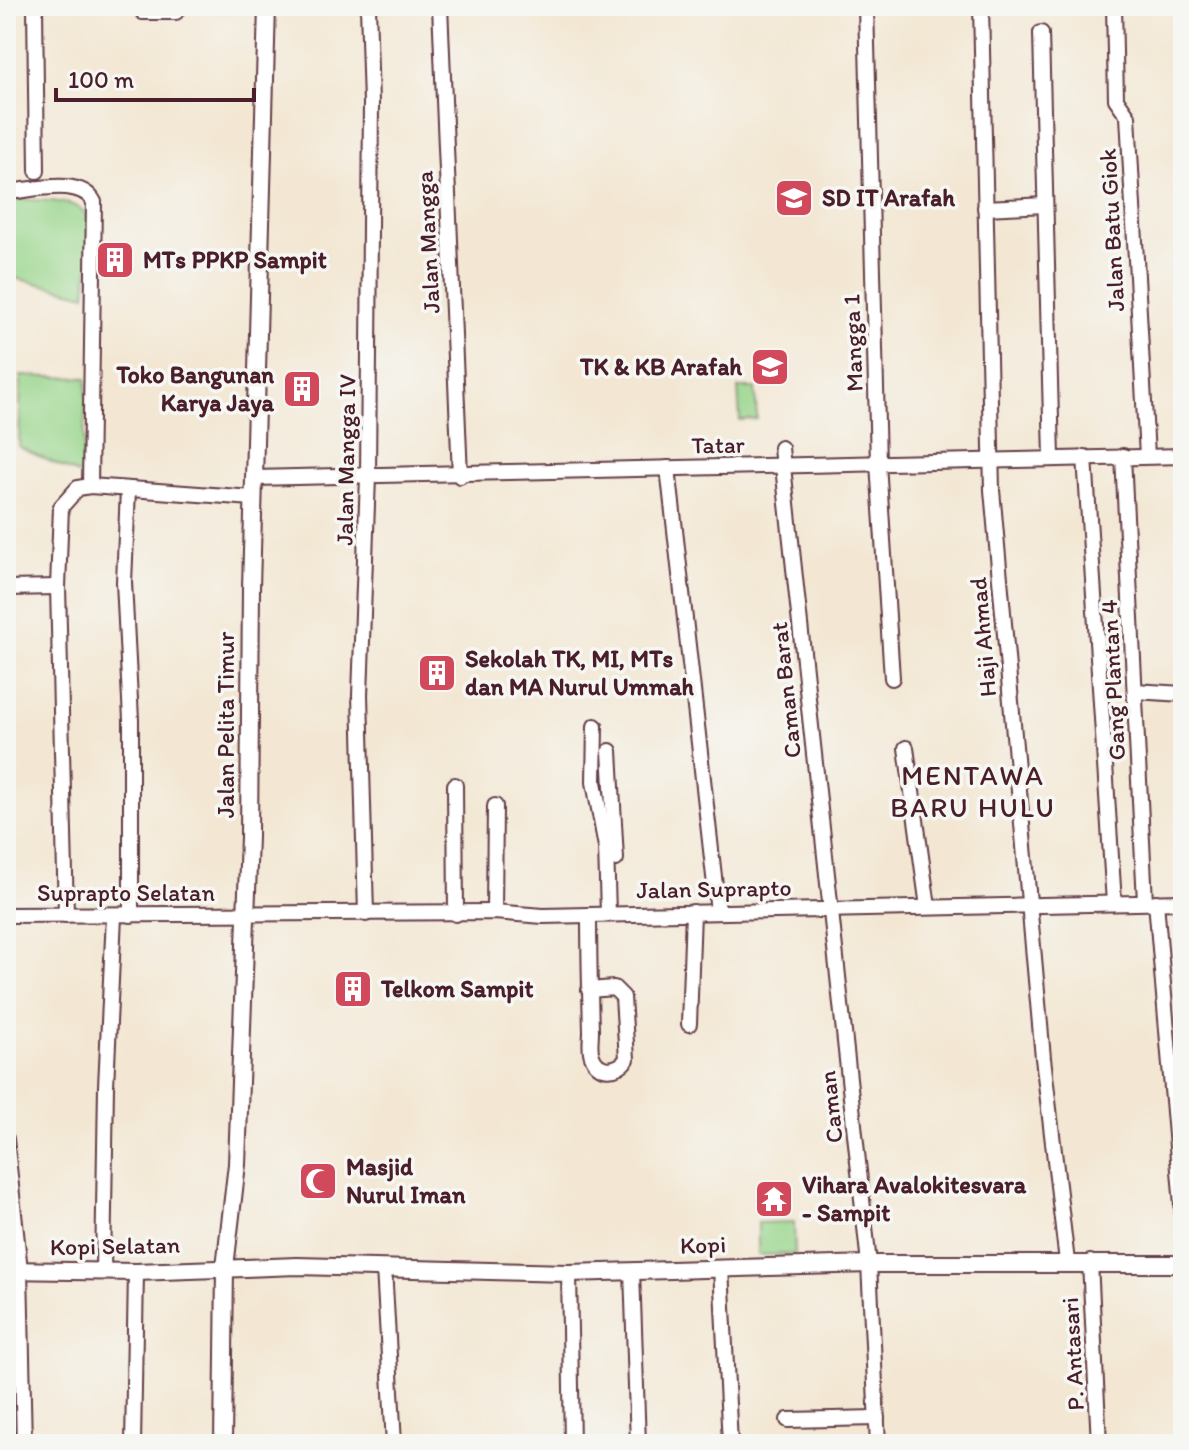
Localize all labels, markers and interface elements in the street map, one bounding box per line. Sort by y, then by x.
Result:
scale bar [56,52,254,102]
text: 100 m [68,65,134,94]
street label: Jalan Batu Giok [1093,147,1130,312]
street label: Jalan Mangga [409,169,446,314]
school or university icon: SD IT Arafah [773,177,815,219]
place label: SD IT Arafah [822,183,955,212]
building icon: MTs PPKP Sampit [94,239,136,281]
place label: MTs PPKP Sampit [143,245,327,275]
street label: Mangga 1 [836,294,869,392]
school or university icon: TK & KB Arafah [749,346,791,388]
place label: TK & KB Arafah [579,352,742,381]
place label: Toko Bangunan Karya Jaya [115,360,274,418]
building icon: Toko Bangunan Karya Jaya [281,368,323,410]
street label: Jalan Mangga IV [330,374,361,546]
street label: Tatar [691,430,745,459]
street label: Haji Ahmad [963,576,1002,698]
street label: Gang Plantan 4 [1094,599,1131,761]
street label: Caman Barat [764,621,807,760]
street label: Jalan Pelita Timur [211,631,240,818]
place label: Sekolah TK, MI, MTs dan MA Nurul Ummah [465,644,695,701]
building icon: Sekolah TK, MI, MTs dan MA Nurul Ummah [416,652,458,694]
district label: MENTAWA BARU HULU [890,758,1056,824]
street label: Jalan Suprapto [636,873,792,904]
street label: Suprapto Selatan [37,878,216,907]
building icon: Telkom Sampit [332,968,374,1010]
place label: Telkom Sampit [380,974,534,1004]
street label: Caman [812,1069,849,1145]
place label: Masjid Nurul Iman [346,1152,466,1209]
mosque icon: Masjid Nurul Iman [297,1160,339,1202]
place label: Vihara Avalokitesvara - Sampit [802,1170,1027,1228]
temple icon: Vihara Avalokitesvara - Sampit [753,1178,795,1220]
street label: Kopi [679,1229,727,1260]
street label: Kopi Selatan [50,1230,181,1261]
street label: P. Antasari [1055,1297,1090,1412]

